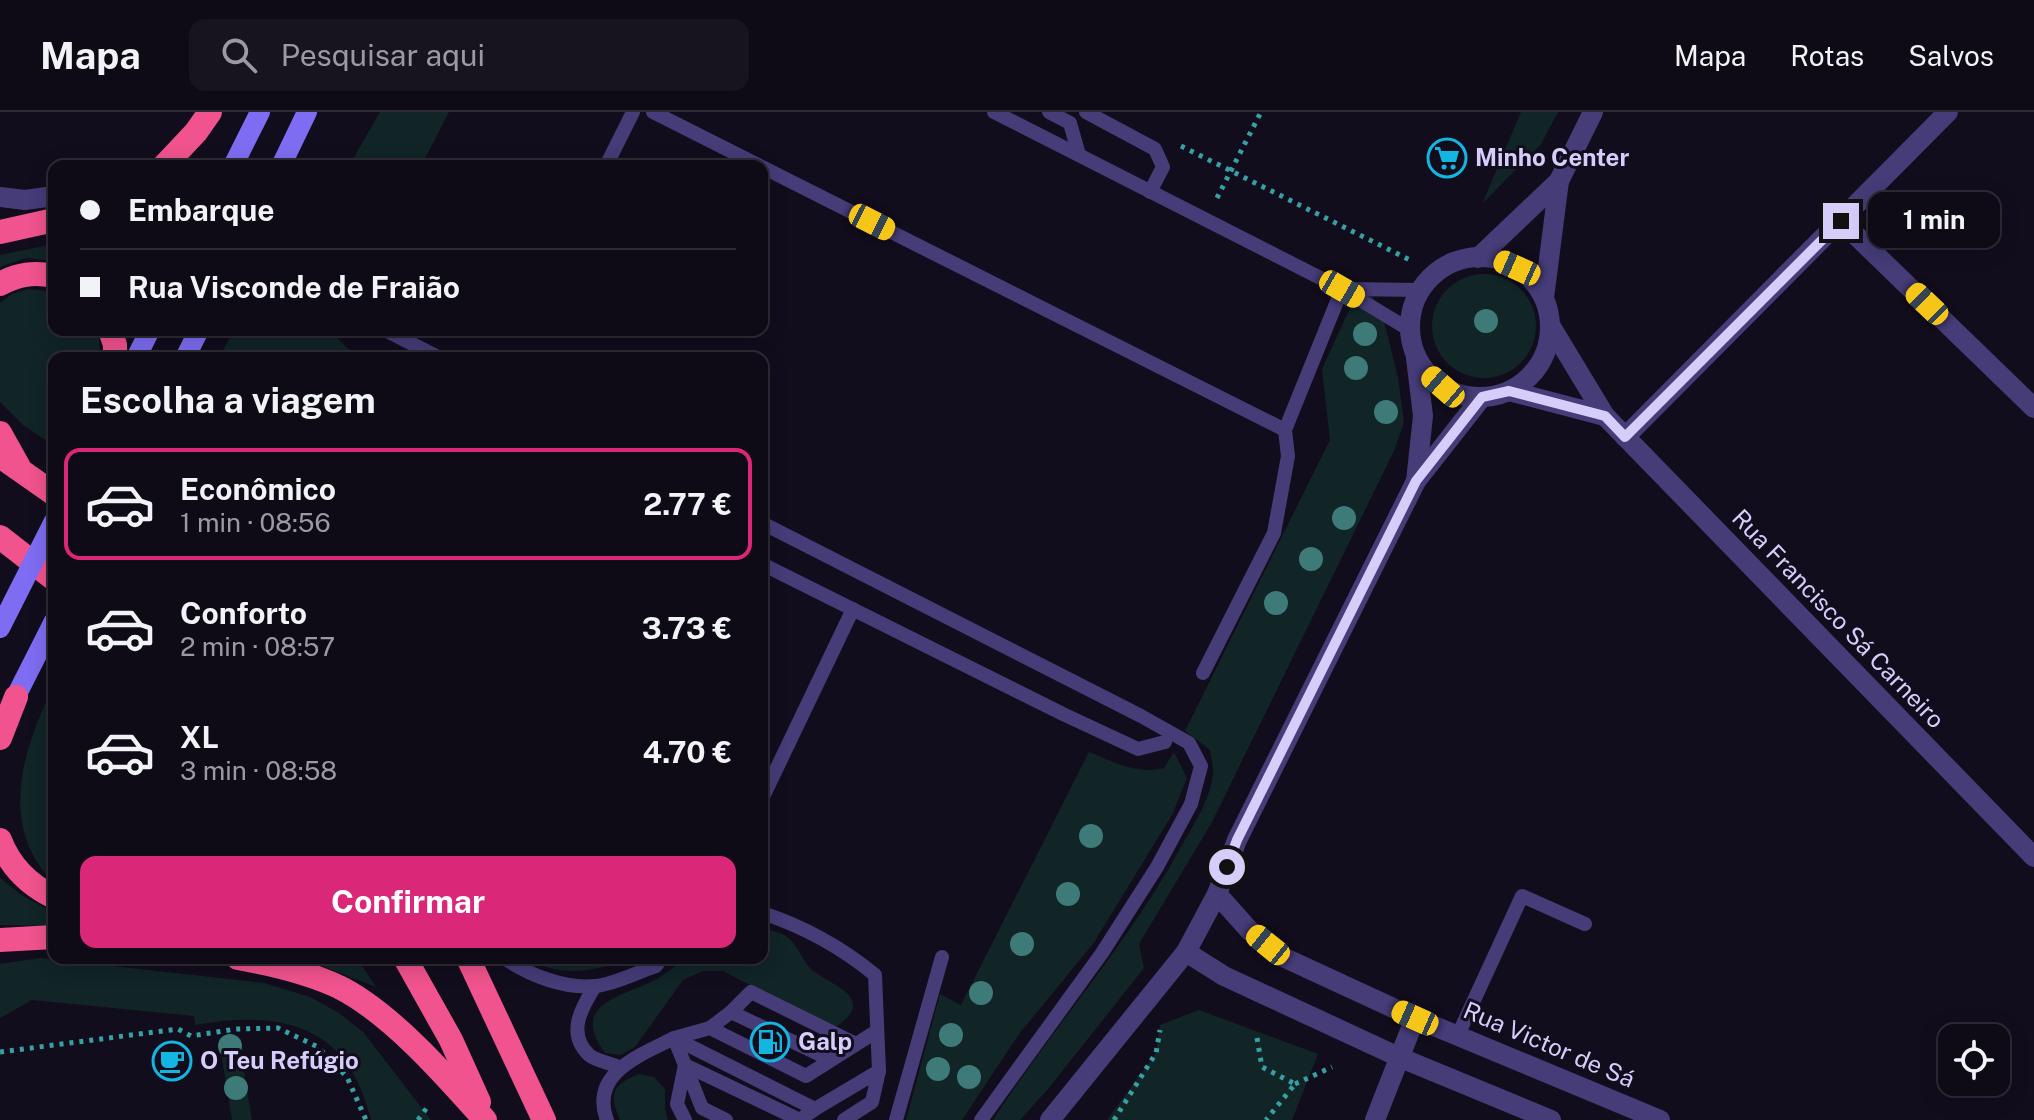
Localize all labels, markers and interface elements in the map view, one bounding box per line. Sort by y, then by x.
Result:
search box [189,19,749,91]
text: Mapa [40,33,141,78]
icon: search [217,33,261,77]
text: Pesquisar aqui [281,37,485,73]
text: Mapa [1674,39,1746,72]
text: Rotas [1790,39,1864,72]
text: Salvos [1908,39,1994,72]
supermarket icon: Minho Center [1426,137,1468,179]
place label: Minho Center [1475,143,1629,171]
text: Embarque [128,192,275,228]
callout: 1 min [1869,193,2001,249]
car [845,200,899,244]
route end [1823,203,1859,239]
text: 1 min [1903,204,1965,235]
car [1490,247,1544,289]
car [1315,267,1369,311]
text: Rua Visconde de Fraião [128,269,460,305]
car [1901,279,1953,329]
car [1417,362,1469,412]
text: Escolha a viagem [80,379,376,421]
icon: car [84,468,156,540]
text: Econômico [180,471,336,507]
text: 2.77 € [643,486,732,522]
street label: Rua Francisco Sá Carneiro [1727,503,1951,733]
text: 1 min · 08:56 [180,507,331,538]
icon: car [84,592,156,664]
text: Conforto [180,595,307,631]
text: 3.73 € [642,610,732,646]
text: 2 min · 08:57 [180,631,335,662]
icon: car [84,716,156,788]
text: XL [180,719,219,755]
text: 4.70 € [643,734,732,770]
text: 3 min · 08:58 [180,755,337,786]
route start [1209,849,1245,885]
button: Confirmar [80,856,736,948]
car [1242,921,1294,969]
street label: Rua Victor de Sá [1459,995,1639,1093]
car [1388,997,1442,1039]
fuel station icon: Galp [749,1021,791,1063]
map controls [1938,1024,2010,1096]
button: locate [1938,1024,2010,1096]
place label: Galp [798,1027,852,1055]
cafe icon: O Teu Refúgio [151,1040,193,1082]
place label: O Teu Refúgio [200,1046,359,1074]

